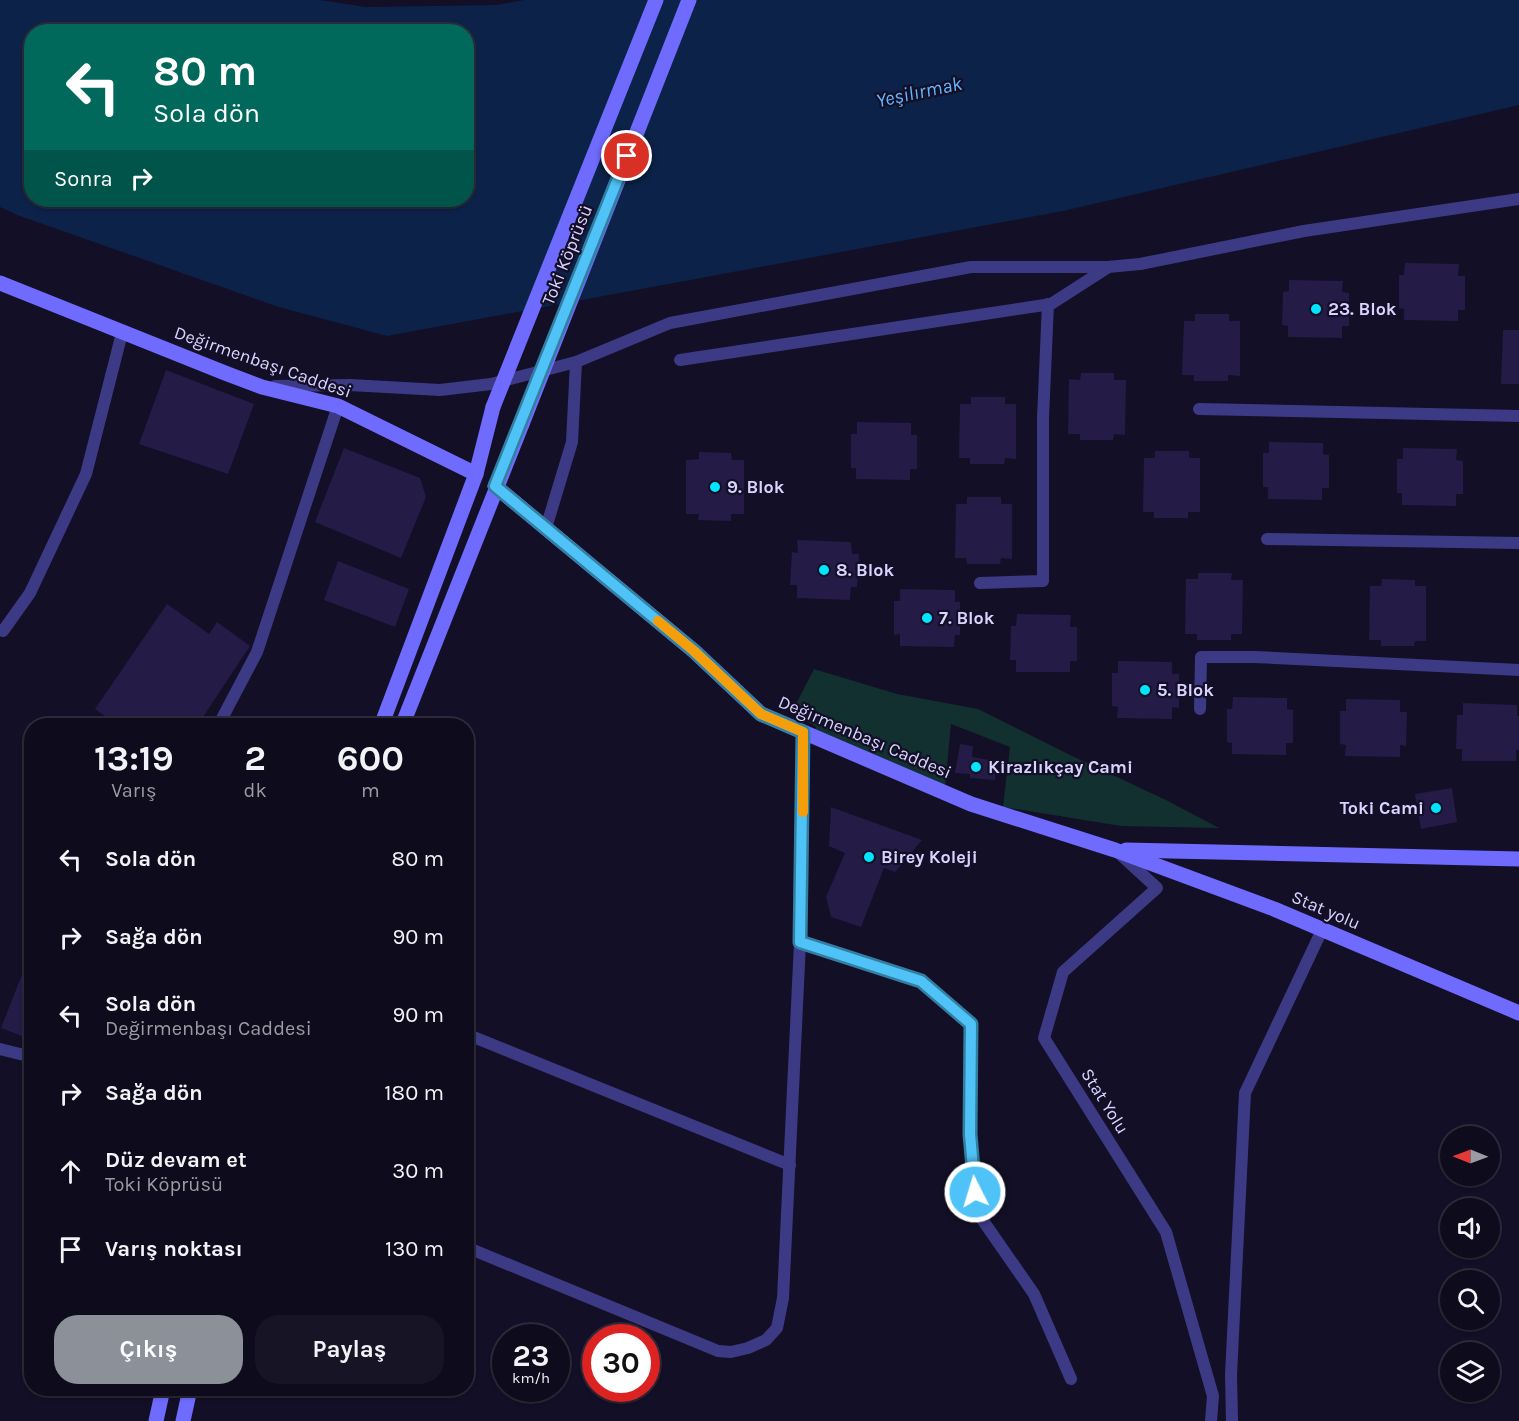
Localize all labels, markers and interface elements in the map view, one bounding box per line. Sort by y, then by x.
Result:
text: 80 m [153,46,257,96]
icon: left [54,48,132,126]
water label: Yeşilırmak [874,72,965,112]
text: Sola dön [153,97,260,129]
pin [601,130,652,181]
icon: arrive [610,139,643,172]
icon: right [125,162,158,195]
text: Sonra [54,166,113,192]
street label: Toki Köprüsü [537,202,597,308]
place label: 23. Blok [1328,298,1397,320]
marker: 23. Blok [1309,302,1323,316]
street label: Değirmenbaşı Caddesi [171,321,355,403]
place label: 9. Blok [727,476,785,498]
marker: 9. Blok [708,480,722,494]
place label: 8. Blok [836,559,894,581]
marker: 8. Blok [817,563,831,577]
place label: 7. Blok [939,607,995,629]
marker: 7. Blok [920,611,934,625]
place label: 5. Blok [1157,679,1214,701]
marker: 5. Blok [1138,683,1152,697]
street label: Değirmenbaşı Caddesi [775,691,955,783]
text: 13:19 [94,737,174,779]
text: 2 [244,737,266,779]
text: 600 [337,737,404,779]
place label: Kirazlıkçay Cami [988,756,1133,778]
marker: Kirazlıkçay Cami [969,760,983,774]
text: Varış [111,779,156,802]
text: dk [244,779,267,802]
text: m [361,779,380,802]
place label: Toki Cami [1340,797,1424,819]
marker: Toki Cami [1429,801,1443,815]
icon: left [54,843,87,876]
text: Sola dön [105,846,196,872]
text: 80 m [392,846,444,872]
place label: Birey Koleji [881,846,978,868]
marker: Birey Koleji [862,850,876,864]
street label: Stat yolu [1288,886,1364,934]
icon: right [54,921,87,954]
text: Sağa dön [105,924,203,950]
text: 90 m [392,924,444,950]
text: Sola dön [105,991,196,1017]
icon: left [54,999,87,1032]
text: 90 m [392,1002,444,1028]
text: Değirmenbaşı Caddesi [105,1017,312,1040]
street label: Stat Yolu [1076,1064,1134,1138]
icon: right [54,1077,87,1110]
text: Sağa dön [105,1080,203,1106]
text: 180 m [384,1080,444,1106]
north arrow [1440,1126,1500,1186]
map controls [1440,1126,1500,1402]
text: Düz devam et [105,1147,247,1173]
icon: ahead [54,1155,87,1188]
text: 30 m [392,1158,444,1184]
position arrow [943,1160,1007,1224]
text: Toki Köprüsü [105,1173,223,1196]
button: sound [1440,1198,1500,1258]
icon: arrive [54,1233,87,1266]
text: Varış noktası [105,1236,243,1262]
text: 130 m [385,1236,444,1262]
button: search [1440,1270,1500,1330]
button: Çıkış [54,1315,243,1384]
button: Paylaş [255,1315,444,1384]
speed limit sign: 30 [582,1324,660,1402]
text: 23 [513,1338,549,1374]
button: layers [1440,1342,1500,1402]
text: km/h [512,1369,550,1387]

